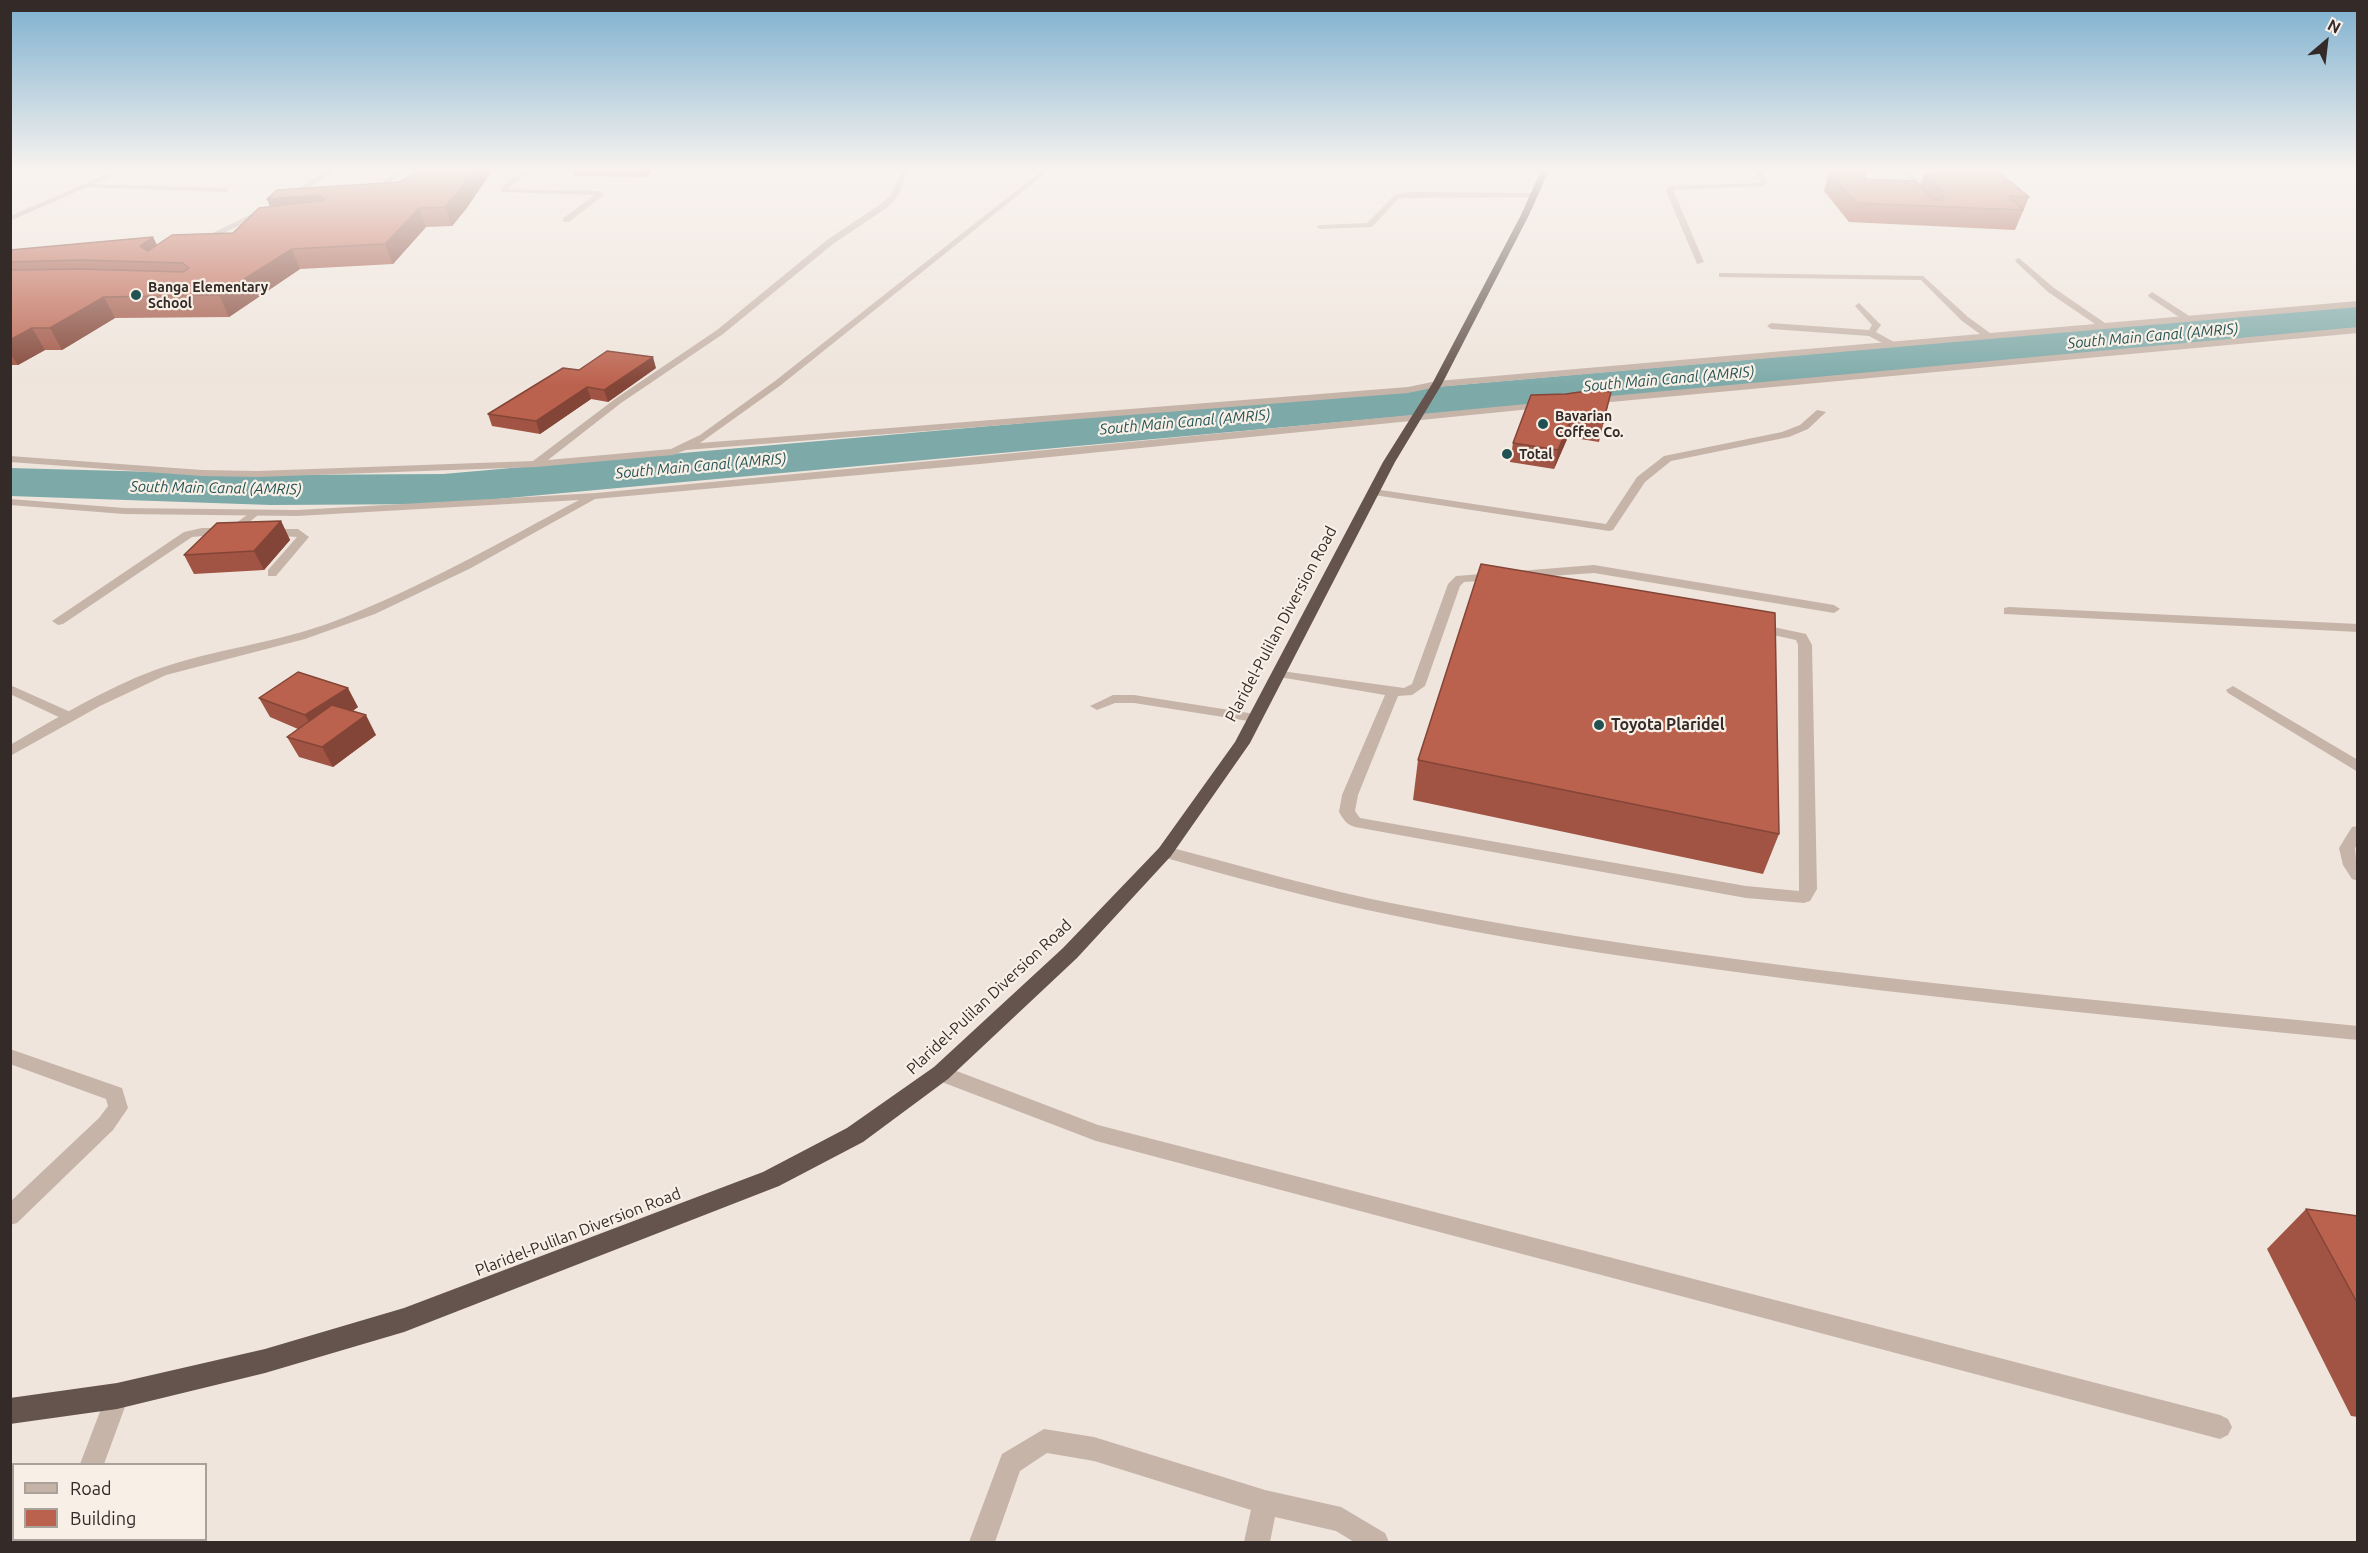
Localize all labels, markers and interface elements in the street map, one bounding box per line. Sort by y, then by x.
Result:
north arrow [2296,12,2356,72]
text: N [2325,15,2344,37]
place label: Banga Elementary School [148,279,268,312]
marker: Banga Elementary School [129,288,143,302]
water label: South Main Canal (AMRIS) [2067,320,2239,352]
water label: South Main Canal (AMRIS) [1583,363,1755,395]
water label: South Main Canal (AMRIS) [1099,406,1271,438]
place label: Bavarian Coffee Co. [1555,408,1624,440]
marker: Bavarian Coffee Co. [1536,417,1550,431]
place label: Total [1519,446,1553,462]
marker: Total [1500,447,1514,461]
water label: South Main Canal (AMRIS) [615,450,787,482]
water label: South Main Canal (AMRIS) [130,478,302,498]
street label: Plaridel-Pulilan Diversion Road [1221,523,1341,725]
place label: Toyota Plaridel [1611,715,1725,735]
marker: Toyota Plaridel [1592,718,1606,732]
street label: Plaridel-Pulilan Diversion Road [902,915,1076,1079]
street label: Plaridel-Pulilan Diversion Road [472,1184,684,1280]
legend [12,1463,207,1541]
text: Road [70,1478,112,1498]
text: Building [70,1508,136,1528]

